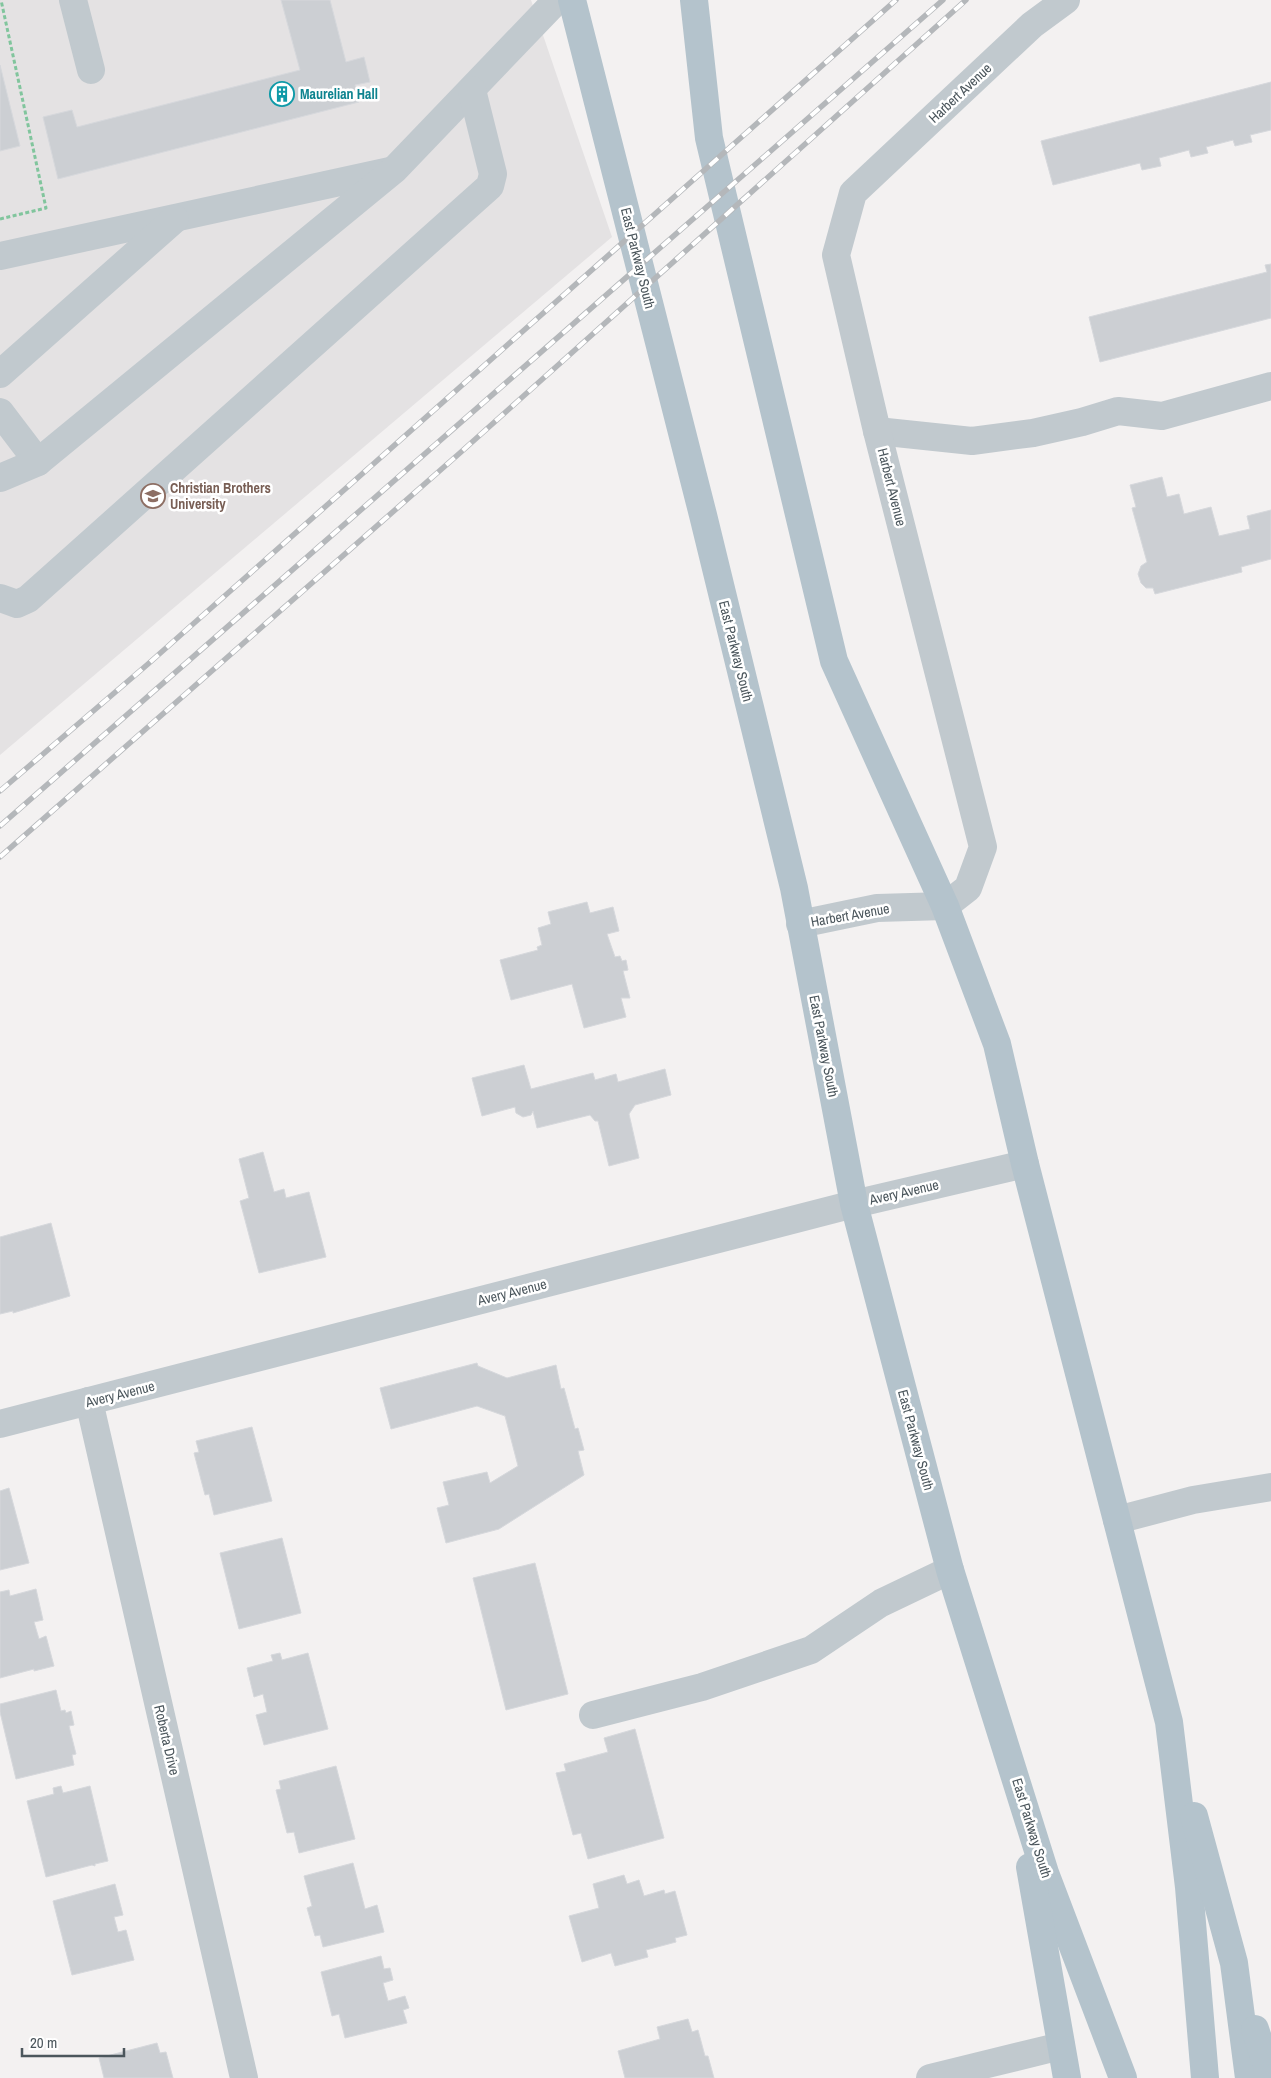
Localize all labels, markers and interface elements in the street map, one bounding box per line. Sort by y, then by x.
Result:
street label: Harbert Avenue [925,59,995,127]
building icon: Maurelian Hall [269,81,295,107]
place label: Maurelian Hall [300,85,378,103]
street label: East Parkway South [617,206,659,310]
street label: Harbert Avenue [874,446,910,528]
place label: Christian Brothers University [170,479,271,513]
school or university icon: Christian Brothers University [140,483,166,509]
street label: East Parkway South [715,599,757,703]
street label: Harbert Avenue [809,899,891,931]
street label: East Parkway South [805,994,843,1098]
street label: Avery Avenue [867,1175,940,1209]
street label: Avery Avenue [475,1275,548,1309]
street label: Avery Avenue [83,1377,156,1411]
street label: East Parkway South [894,1388,938,1492]
street label: Roberta Drive [150,1703,184,1777]
street label: East Parkway South [1008,1776,1056,1880]
scale bar [22,2026,125,2058]
text: 20 m [30,2032,57,2053]

